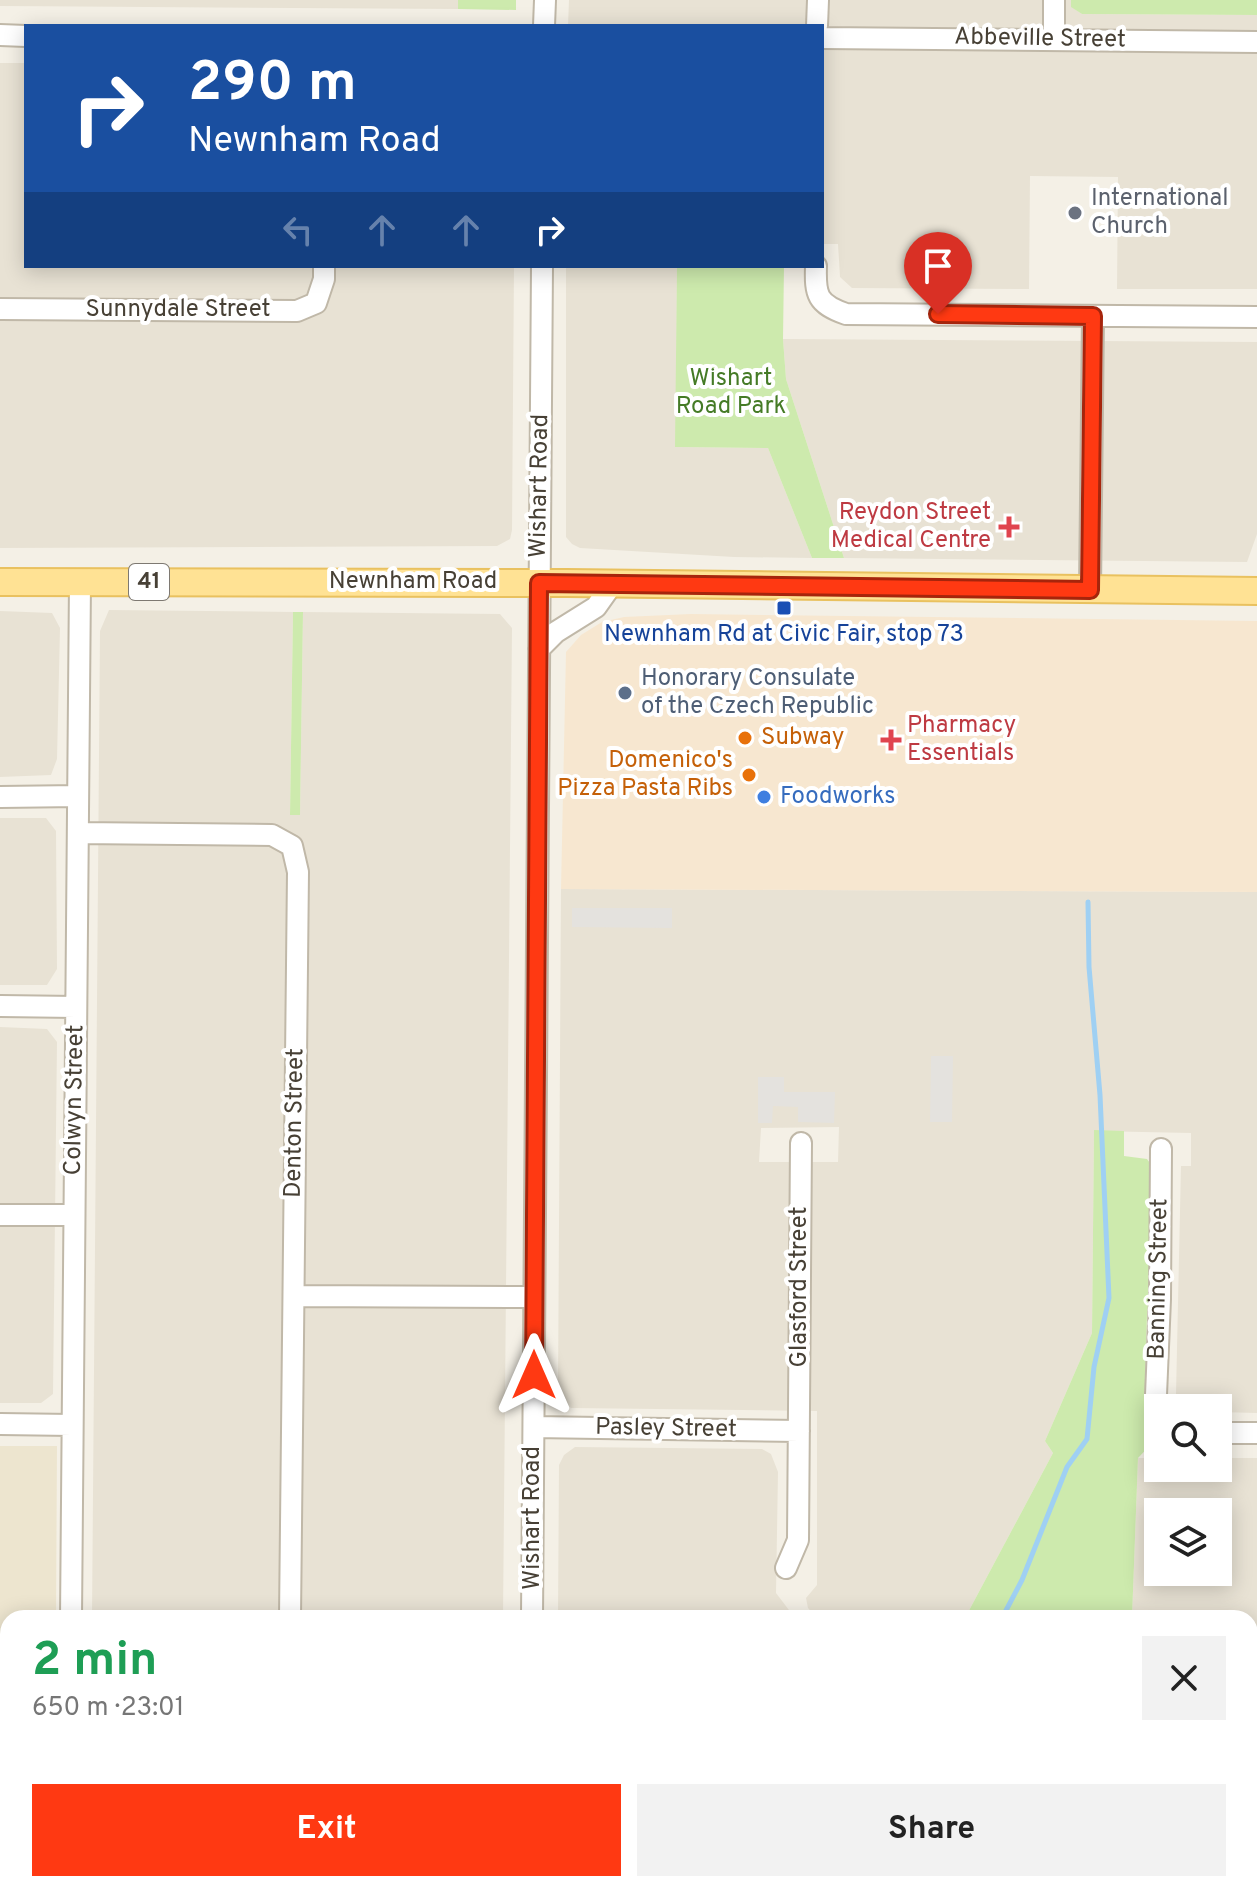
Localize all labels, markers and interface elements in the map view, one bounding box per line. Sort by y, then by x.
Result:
street label: Abbeville Street [954,23,1126,55]
text: 290 m [188,50,357,120]
icon: right [56,56,160,160]
text: Newnham Road [188,119,441,165]
place label: International Church [1091,184,1229,242]
marker: International Church [1066,204,1084,222]
icon: left [276,208,320,252]
icon: ahead [360,208,404,252]
icon: ahead [444,208,488,252]
icon: right [528,208,572,252]
pin [904,232,972,314]
icon: arrive [916,244,960,288]
street label: Sunnydale Street [86,295,270,325]
park label: Wishart Road Park [676,364,786,422]
street label: Wishart Road [524,414,556,558]
place label: Reydon Street Medical Centre [831,498,991,556]
marker: Reydon Street Medical Centre [998,516,1020,538]
road number: 41 [129,564,169,600]
street label: Newnham Road [329,567,497,597]
marker: Newnham Rd at Civic Fair, stop 73 [775,599,793,617]
place label: Newnham Rd at Civic Fair, stop 73 [604,620,964,650]
place label: Honorary Consulate of the Czech Republic [641,664,874,722]
marker: Honorary Consulate of the Czech Republic [616,684,634,702]
place label: Pharmacy Essentials [907,711,1016,769]
place label: Subway [761,723,844,753]
marker: Subway [736,729,754,747]
marker: Pharmacy Essentials [882,731,900,749]
place label: Domenico's Pizza Pasta Ribs [557,746,733,804]
marker: Domenico's Pizza Pasta Ribs [740,766,758,784]
place label: Foodworks [780,782,896,812]
marker: Foodworks [755,788,773,806]
street label: Colwyn Street [59,1024,91,1176]
street label: Denton Street [279,1048,311,1198]
street label: Banning Street [1143,1198,1175,1360]
street label: Glasford Street [785,1206,815,1368]
position arrow [492,1333,576,1417]
map controls [1144,1394,1232,1586]
button: search [1144,1394,1232,1482]
street label: Pasley Street [595,1413,737,1445]
street label: Wishart Road [518,1446,548,1590]
button: layers [1144,1498,1232,1586]
text: 2 min [32,1632,157,1692]
button: close [1142,1636,1226,1720]
text: 650 m · 23:01 [32,1692,184,1725]
button: Exit [32,1784,621,1876]
button: Share [637,1784,1226,1876]

